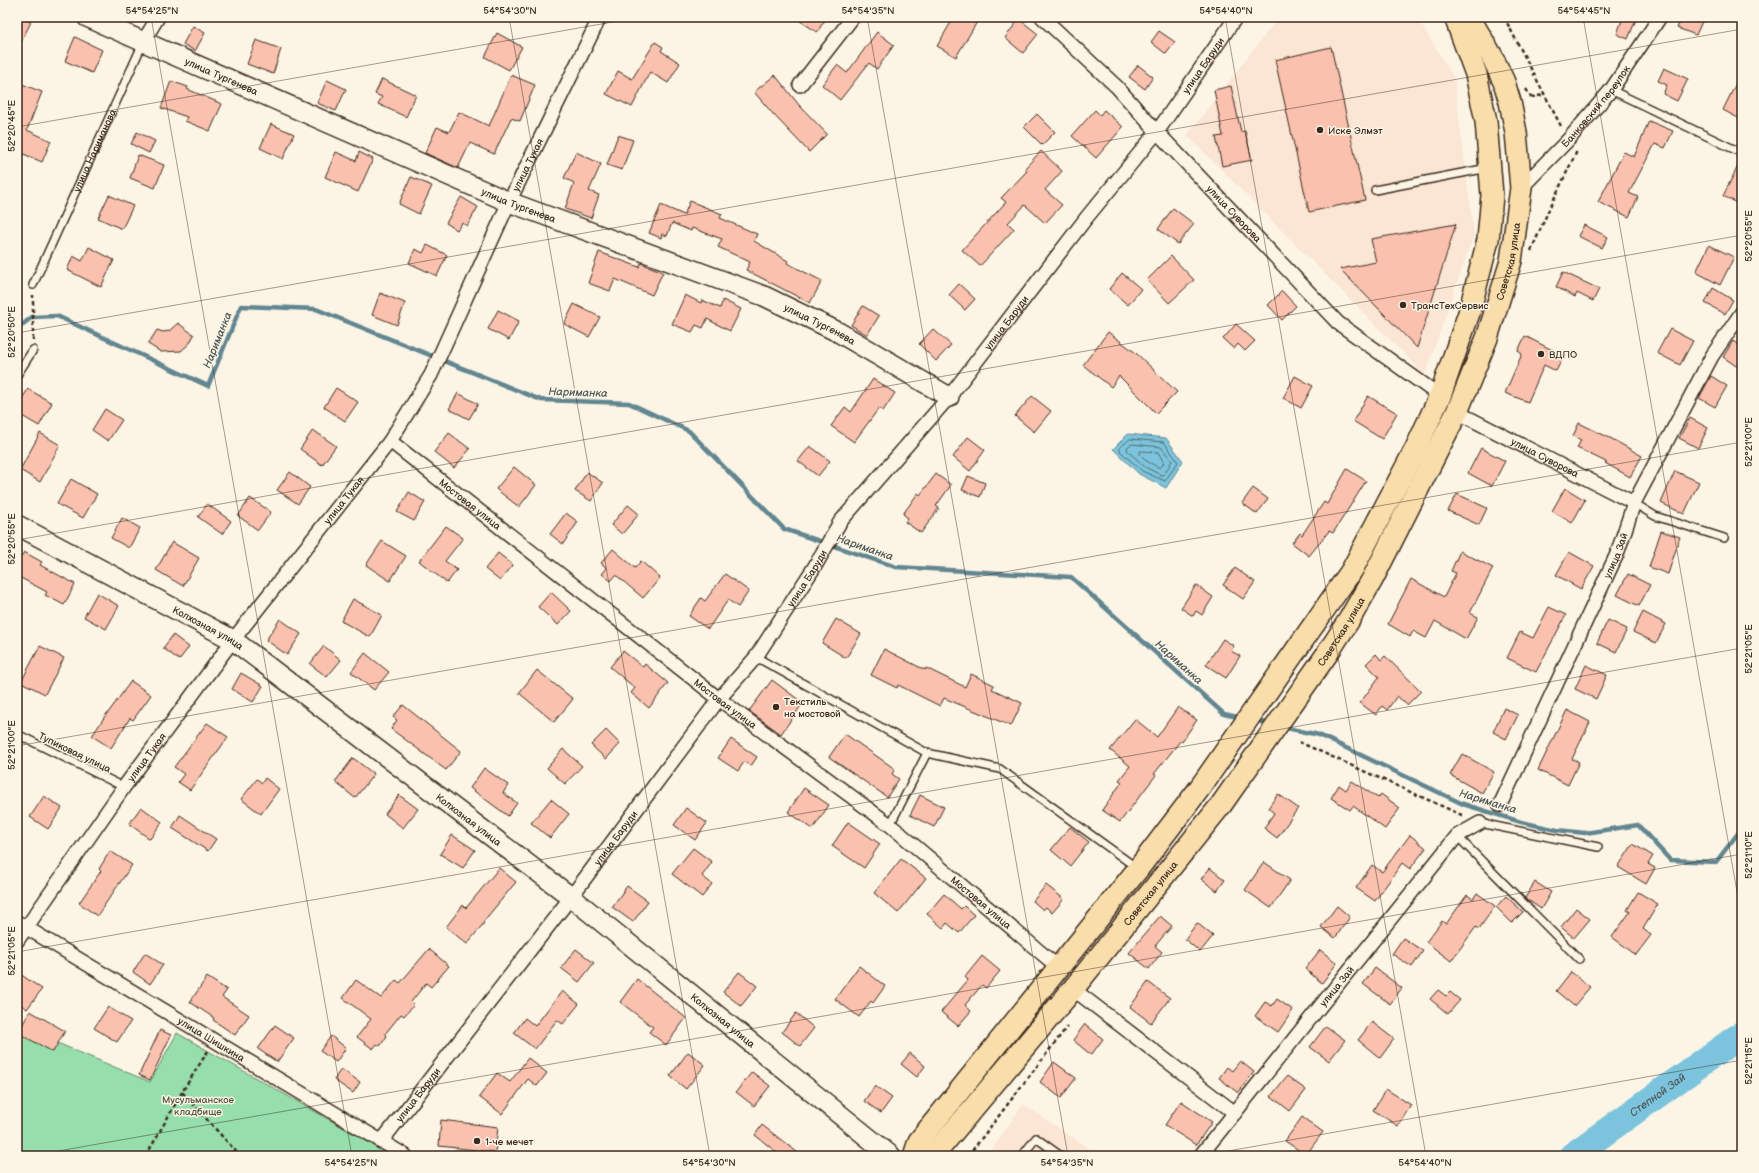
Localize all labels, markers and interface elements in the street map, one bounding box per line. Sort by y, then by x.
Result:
text: 54°54'25"N [126,5,179,17]
text: 54°54'30"N [483,5,537,17]
text: 54°54'35"N [841,5,895,17]
text: 54°54'40"N [1199,5,1253,17]
text: 54°54'45"N [1557,5,1611,17]
street label: улица Баруди [1180,36,1227,96]
street label: улица Тургенева [183,56,260,98]
street label: Банковский переулок [1559,63,1633,150]
text: 52°20'45"E [6,100,18,152]
street label: улица Нариманова [71,107,119,194]
marker: Иске Элмэт [1315,125,1325,135]
place label: Иске Элмэт [1328,125,1383,137]
street label: улица Тукая [510,136,546,194]
street label: улица Суворова [1204,183,1263,245]
street label: улица Тургенева [480,186,557,226]
text: 52°20'55"E [1743,210,1755,262]
street label: Советская улица [1494,222,1523,302]
street label: улица Баруди [982,294,1032,353]
marker: ТрансТехСервис [1398,300,1408,310]
place label: ТрансТехСервис [1411,300,1489,312]
street label: улица Тургенева [782,302,857,348]
text: 52°20'50"E [6,306,18,358]
water label: Нариманка [200,310,235,370]
marker: ВДПО [1536,349,1546,359]
place label: ВДПО [1549,349,1577,361]
water label: Нариманка [548,385,608,400]
text: 52°21'00"E [1743,417,1755,467]
street label: улица Суворова [1509,436,1580,481]
street label: улица Тукая [322,474,367,527]
street label: Мостовая улица [436,477,503,533]
text: 52°20'55"E [6,513,18,565]
street label: улица Зай [1602,531,1631,580]
water label: Нариманка [835,532,895,563]
street label: улица Баруди [785,548,830,609]
street label: Советская улица [1315,595,1368,669]
street label: Колхозная улица [170,604,246,653]
text: 52°21'05"E [1743,624,1755,674]
water label: Нариманка [1152,638,1205,687]
street label: Мостовая улица [691,677,759,732]
place label: Текстиль на мостовой [784,696,841,720]
marker: Текстиль на мостовой [771,702,781,712]
text: 52°21'00"E [6,720,18,770]
street label: Тупиковая улица [36,730,113,776]
street label: улица Тукая [125,730,169,784]
water label: Нариманка [1458,787,1519,817]
street label: Колхозная улица [433,791,503,849]
street label: улица Баруди [592,809,640,868]
text: 52°21'10"E [1743,831,1755,879]
street label: Советская улица [1121,859,1180,928]
street label: Мостовая улица [948,874,1013,932]
text: 52°21'05"E [6,926,18,976]
street label: улица Зай [1318,964,1357,1009]
street label: Колхозная улица [688,991,757,1051]
street label: улица Шишкина [175,1015,247,1065]
text: 52°21'15"E [1743,1037,1755,1085]
street label: улица Баруди [394,1066,443,1125]
water label: Степной Зай [1627,1070,1689,1120]
park label: Мусульманское кладбище [162,1094,234,1118]
marker: 1-че мечет [472,1136,482,1146]
place label: 1-че мечет [485,1136,534,1148]
text: 54°54'25"N [325,1157,378,1169]
text: 54°54'30"N [682,1157,736,1169]
text: 54°54'35"N [1040,1157,1094,1169]
text: 54°54'40"N [1398,1157,1452,1169]

